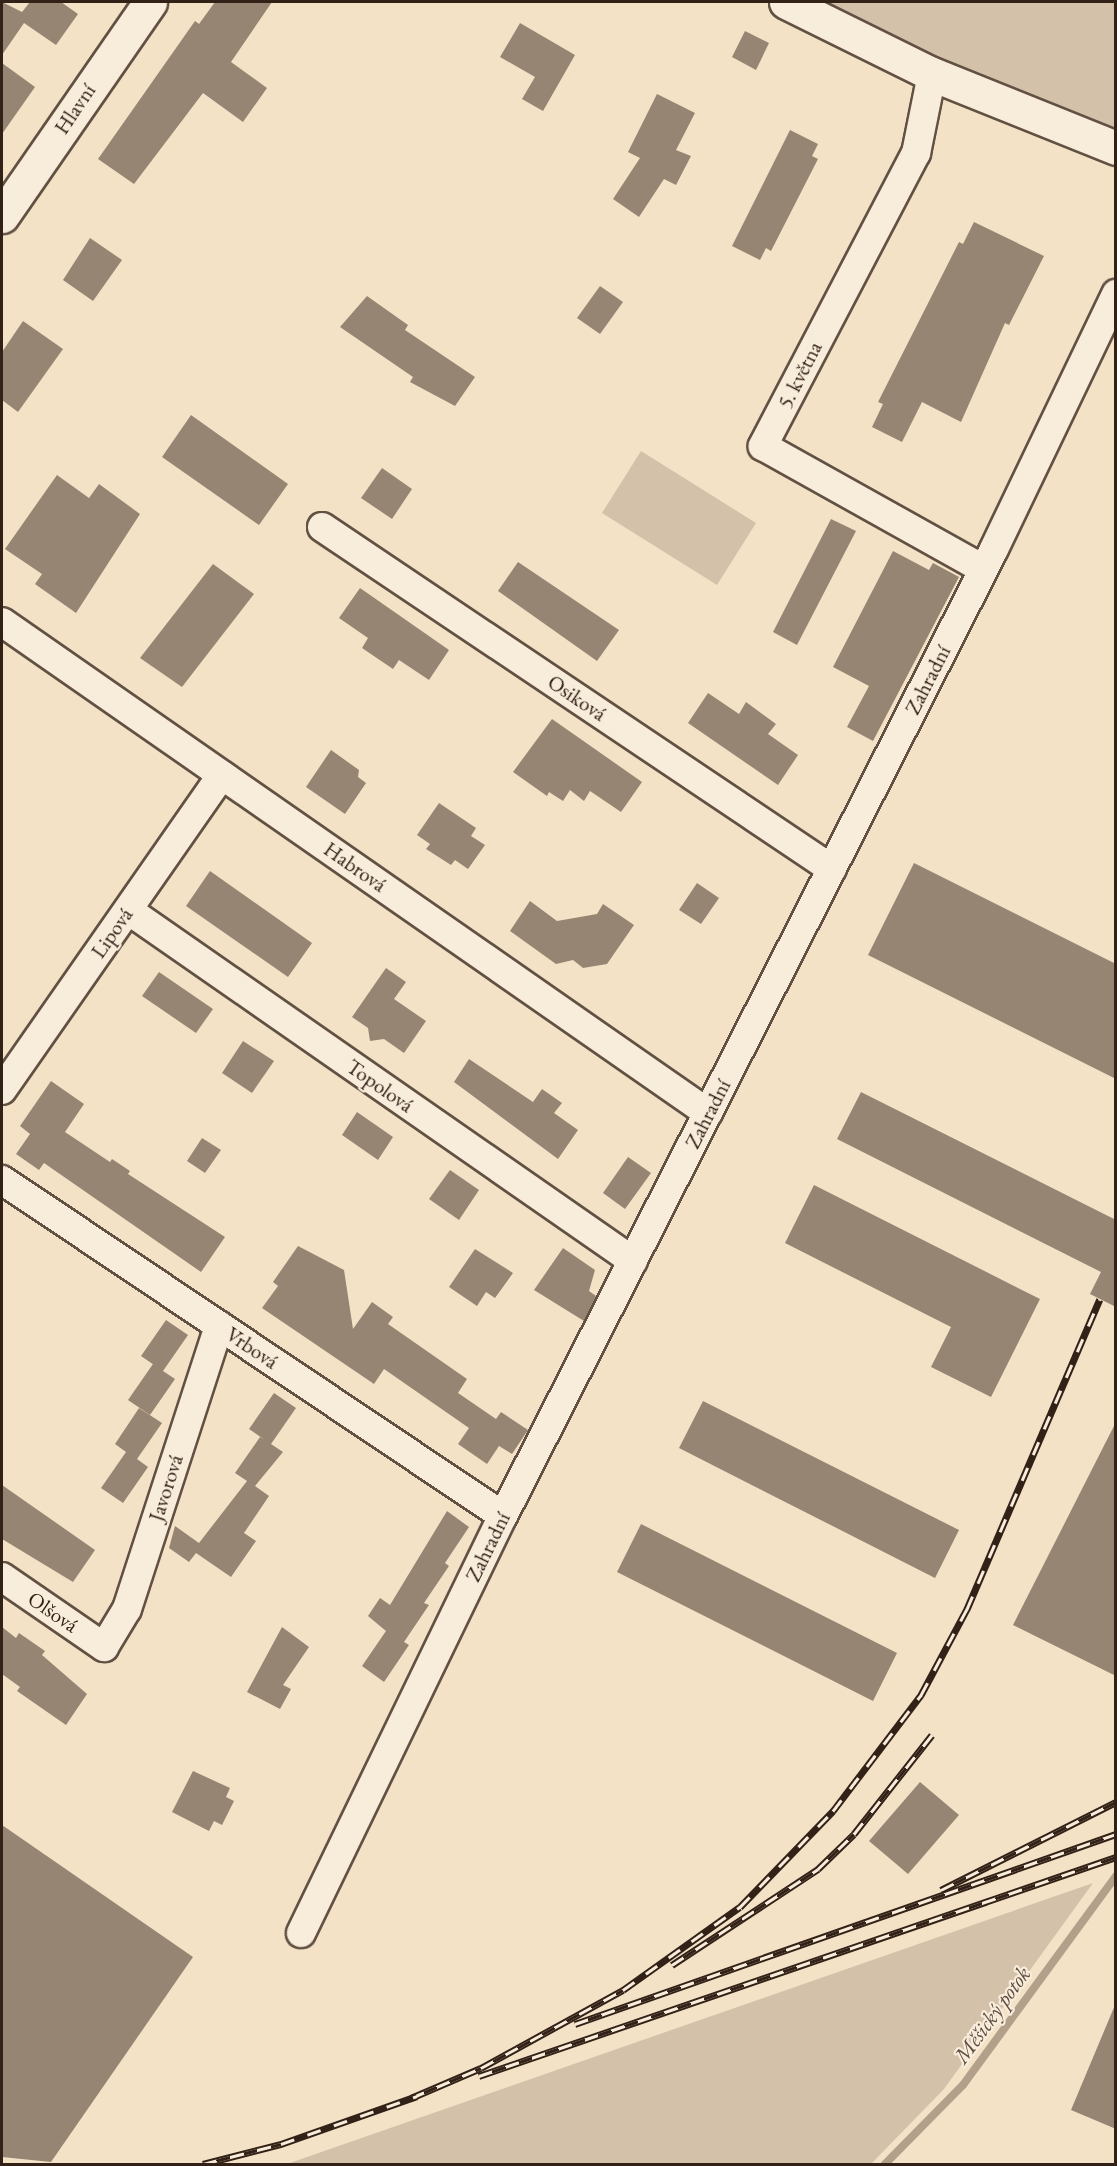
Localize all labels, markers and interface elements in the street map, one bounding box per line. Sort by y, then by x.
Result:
street label: Hlavní [49,79,101,139]
street label: 5. května [772,337,828,413]
street label: Zahradní [900,641,956,719]
street label: Osiková [543,669,611,727]
street label: Habrová [319,836,391,898]
street label: Lipová [86,903,138,963]
street label: Topolová [342,1054,418,1118]
street label: Zahradní [680,1075,736,1153]
street label: Vrbová [221,1322,283,1374]
street label: Javorová [143,1452,189,1524]
street label: Zahradní [460,1508,516,1586]
street label: Olšová [23,1586,83,1638]
water label: Měšický potok [948,1961,1036,2069]

